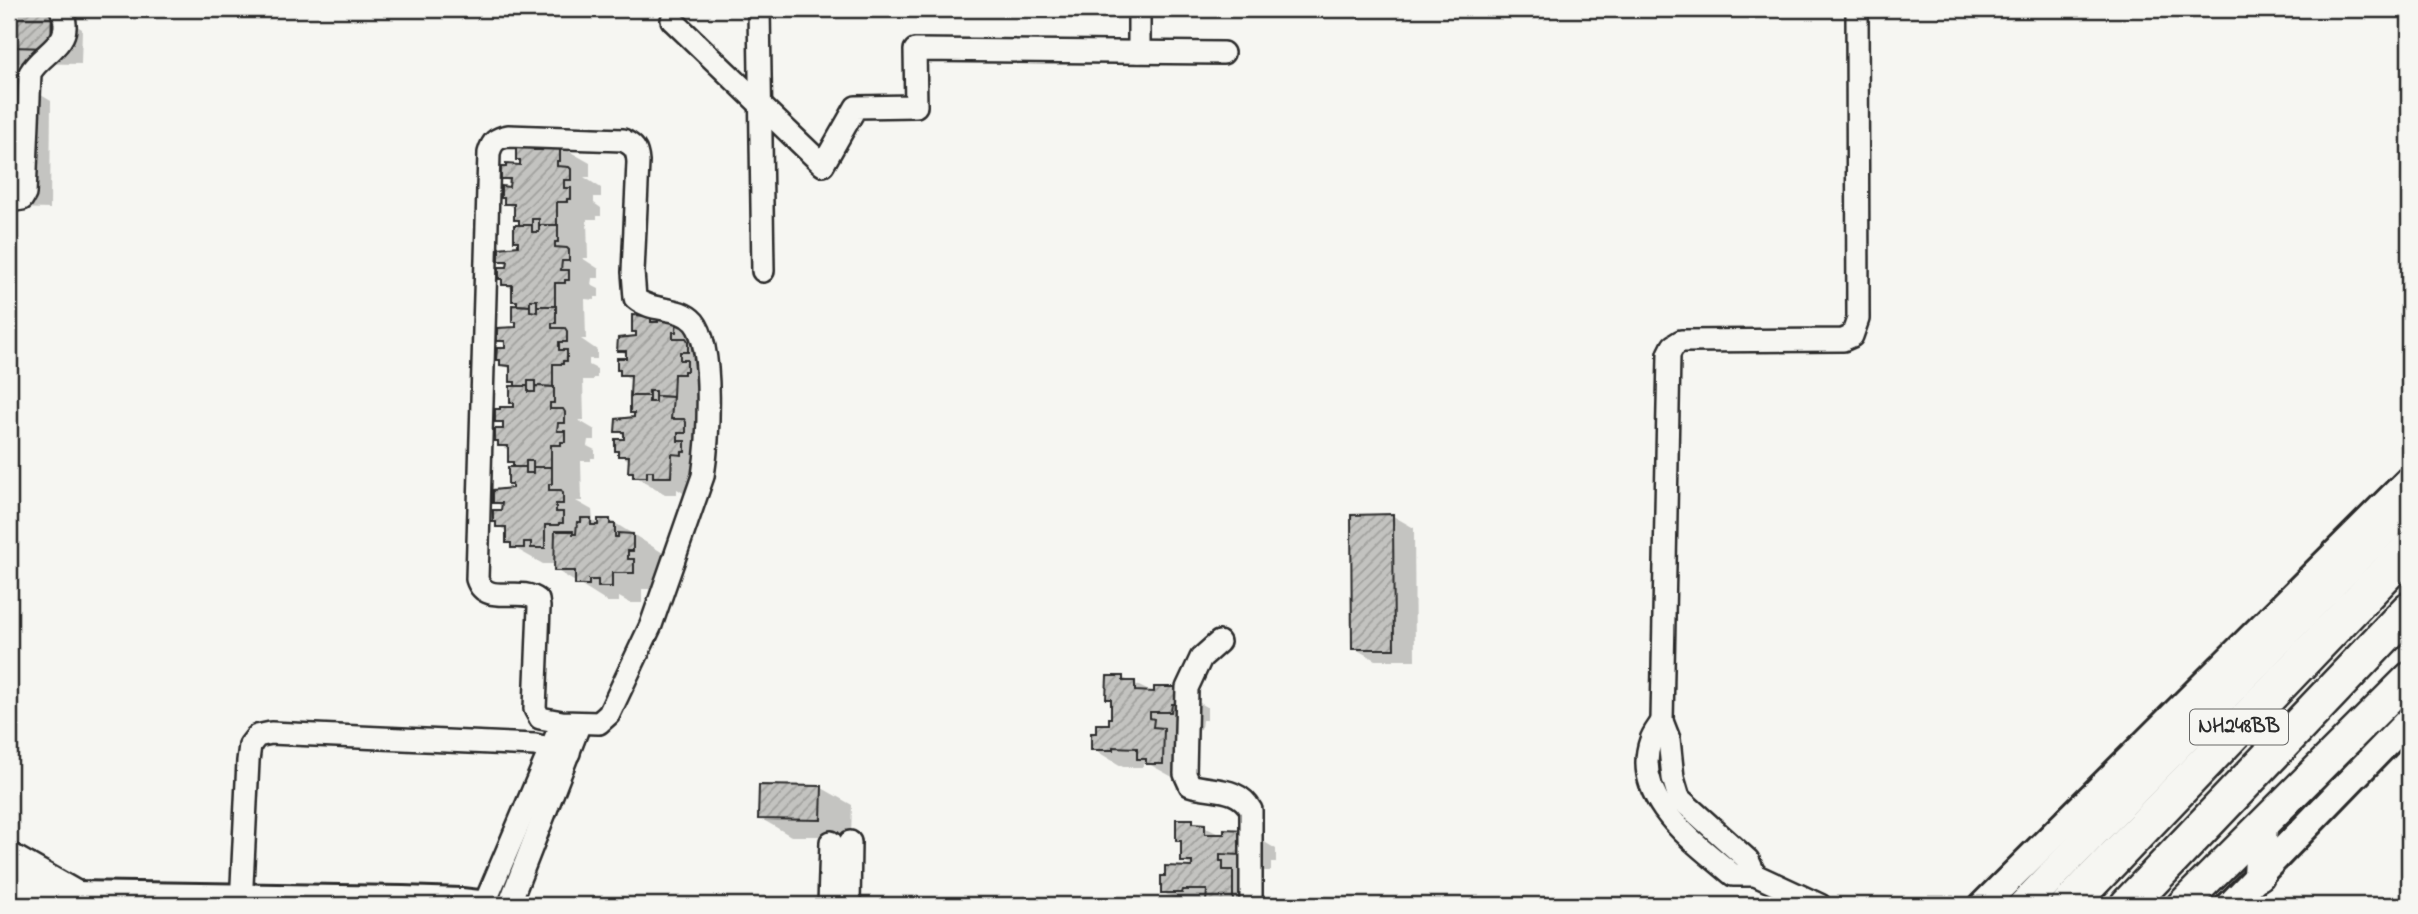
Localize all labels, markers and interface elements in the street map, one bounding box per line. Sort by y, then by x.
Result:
road number: NH248BB [2190,710,2288,744]

